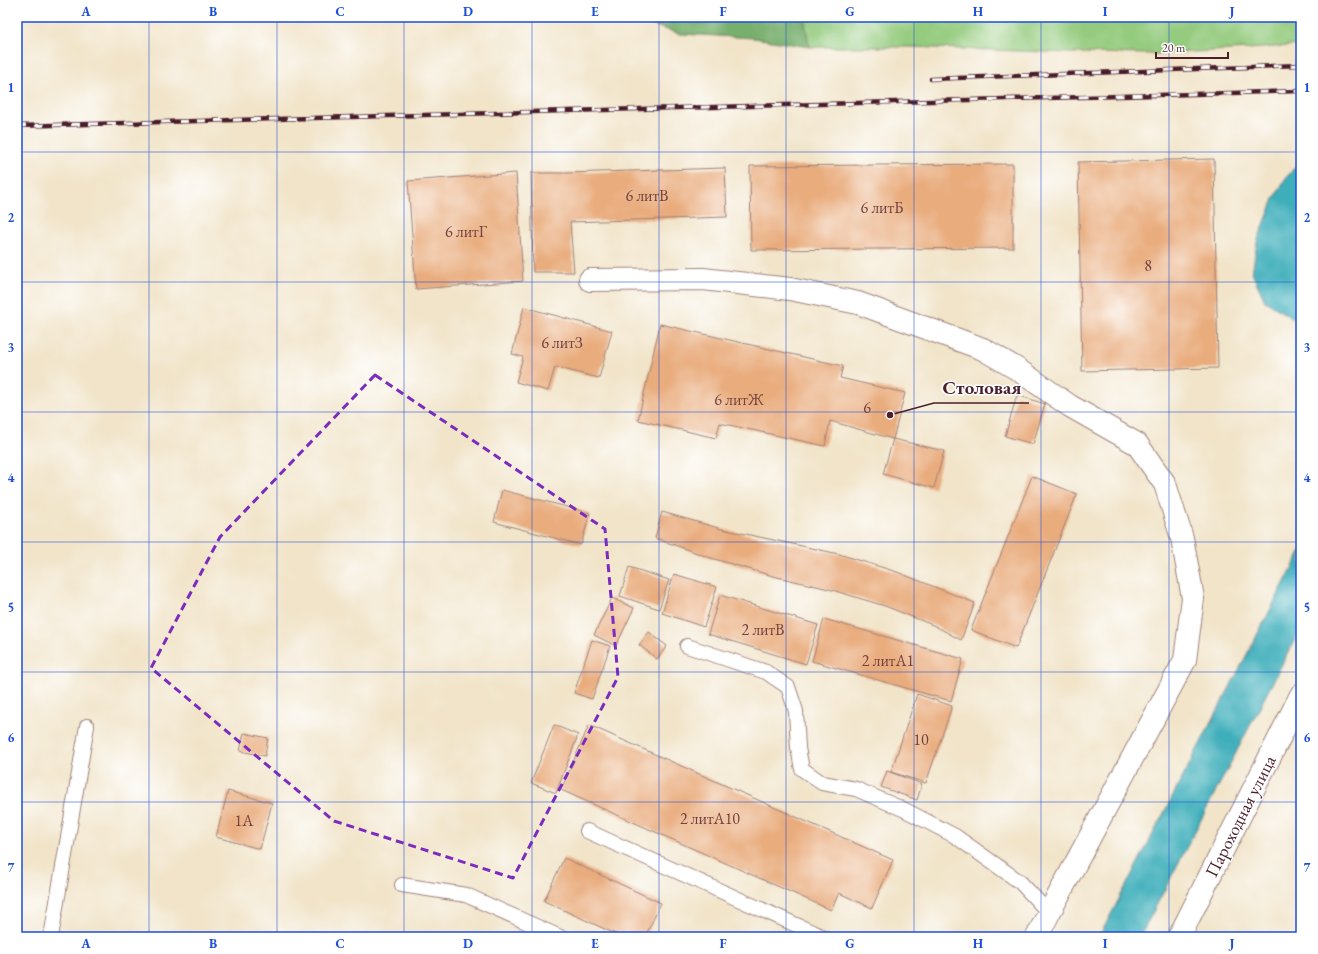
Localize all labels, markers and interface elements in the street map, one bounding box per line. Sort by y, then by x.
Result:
text: A [80,3,91,20]
text: B [209,3,217,20]
text: C [335,3,345,20]
text: D [463,3,473,20]
text: E [591,3,599,20]
text: F [719,3,727,20]
text: G [845,3,855,20]
text: H [973,3,984,20]
text: I [1103,3,1108,20]
text: J [1228,3,1235,20]
scale bar [1156,34,1228,60]
text: 20 m [1162,40,1186,56]
text: 1 [8,79,15,96]
text: 1 [1304,79,1311,96]
house number: 6 литВ [626,185,668,206]
house number: 6 литБ [861,197,903,218]
text: 2 [8,209,15,226]
text: 2 [1304,209,1311,226]
house number: 6 литГ [445,221,488,242]
house number: 8 [1144,255,1152,276]
house number: 6 литЗ [541,332,583,353]
text: 3 [8,339,15,356]
text: 3 [1304,339,1311,356]
callout: Столовая [934,372,1029,403]
text: Столовая [943,375,1021,400]
house number: 6 литЖ [714,389,764,410]
house number: 6 [863,397,871,418]
text: 4 [8,469,15,486]
text: 4 [1304,469,1311,486]
text: 5 [8,599,14,616]
text: 5 [1304,599,1310,616]
house number: 2 литВ [742,619,784,640]
house number: 2 литА1 [862,650,914,671]
text: 6 [8,729,15,746]
house number: 10 [913,729,929,750]
text: 6 [1304,729,1311,746]
street label: Пароходная улица [1199,750,1281,881]
house number: 2 литА10 [680,808,740,829]
house number: 1А [235,810,254,831]
text: 7 [8,859,15,876]
text: 7 [1304,859,1311,876]
text: A [80,935,91,952]
text: B [209,935,217,952]
text: C [335,935,345,952]
text: D [463,935,473,952]
text: E [591,935,599,952]
text: F [719,935,727,952]
text: G [845,935,855,952]
text: H [973,935,984,952]
text: I [1103,935,1108,952]
text: J [1228,935,1235,952]

